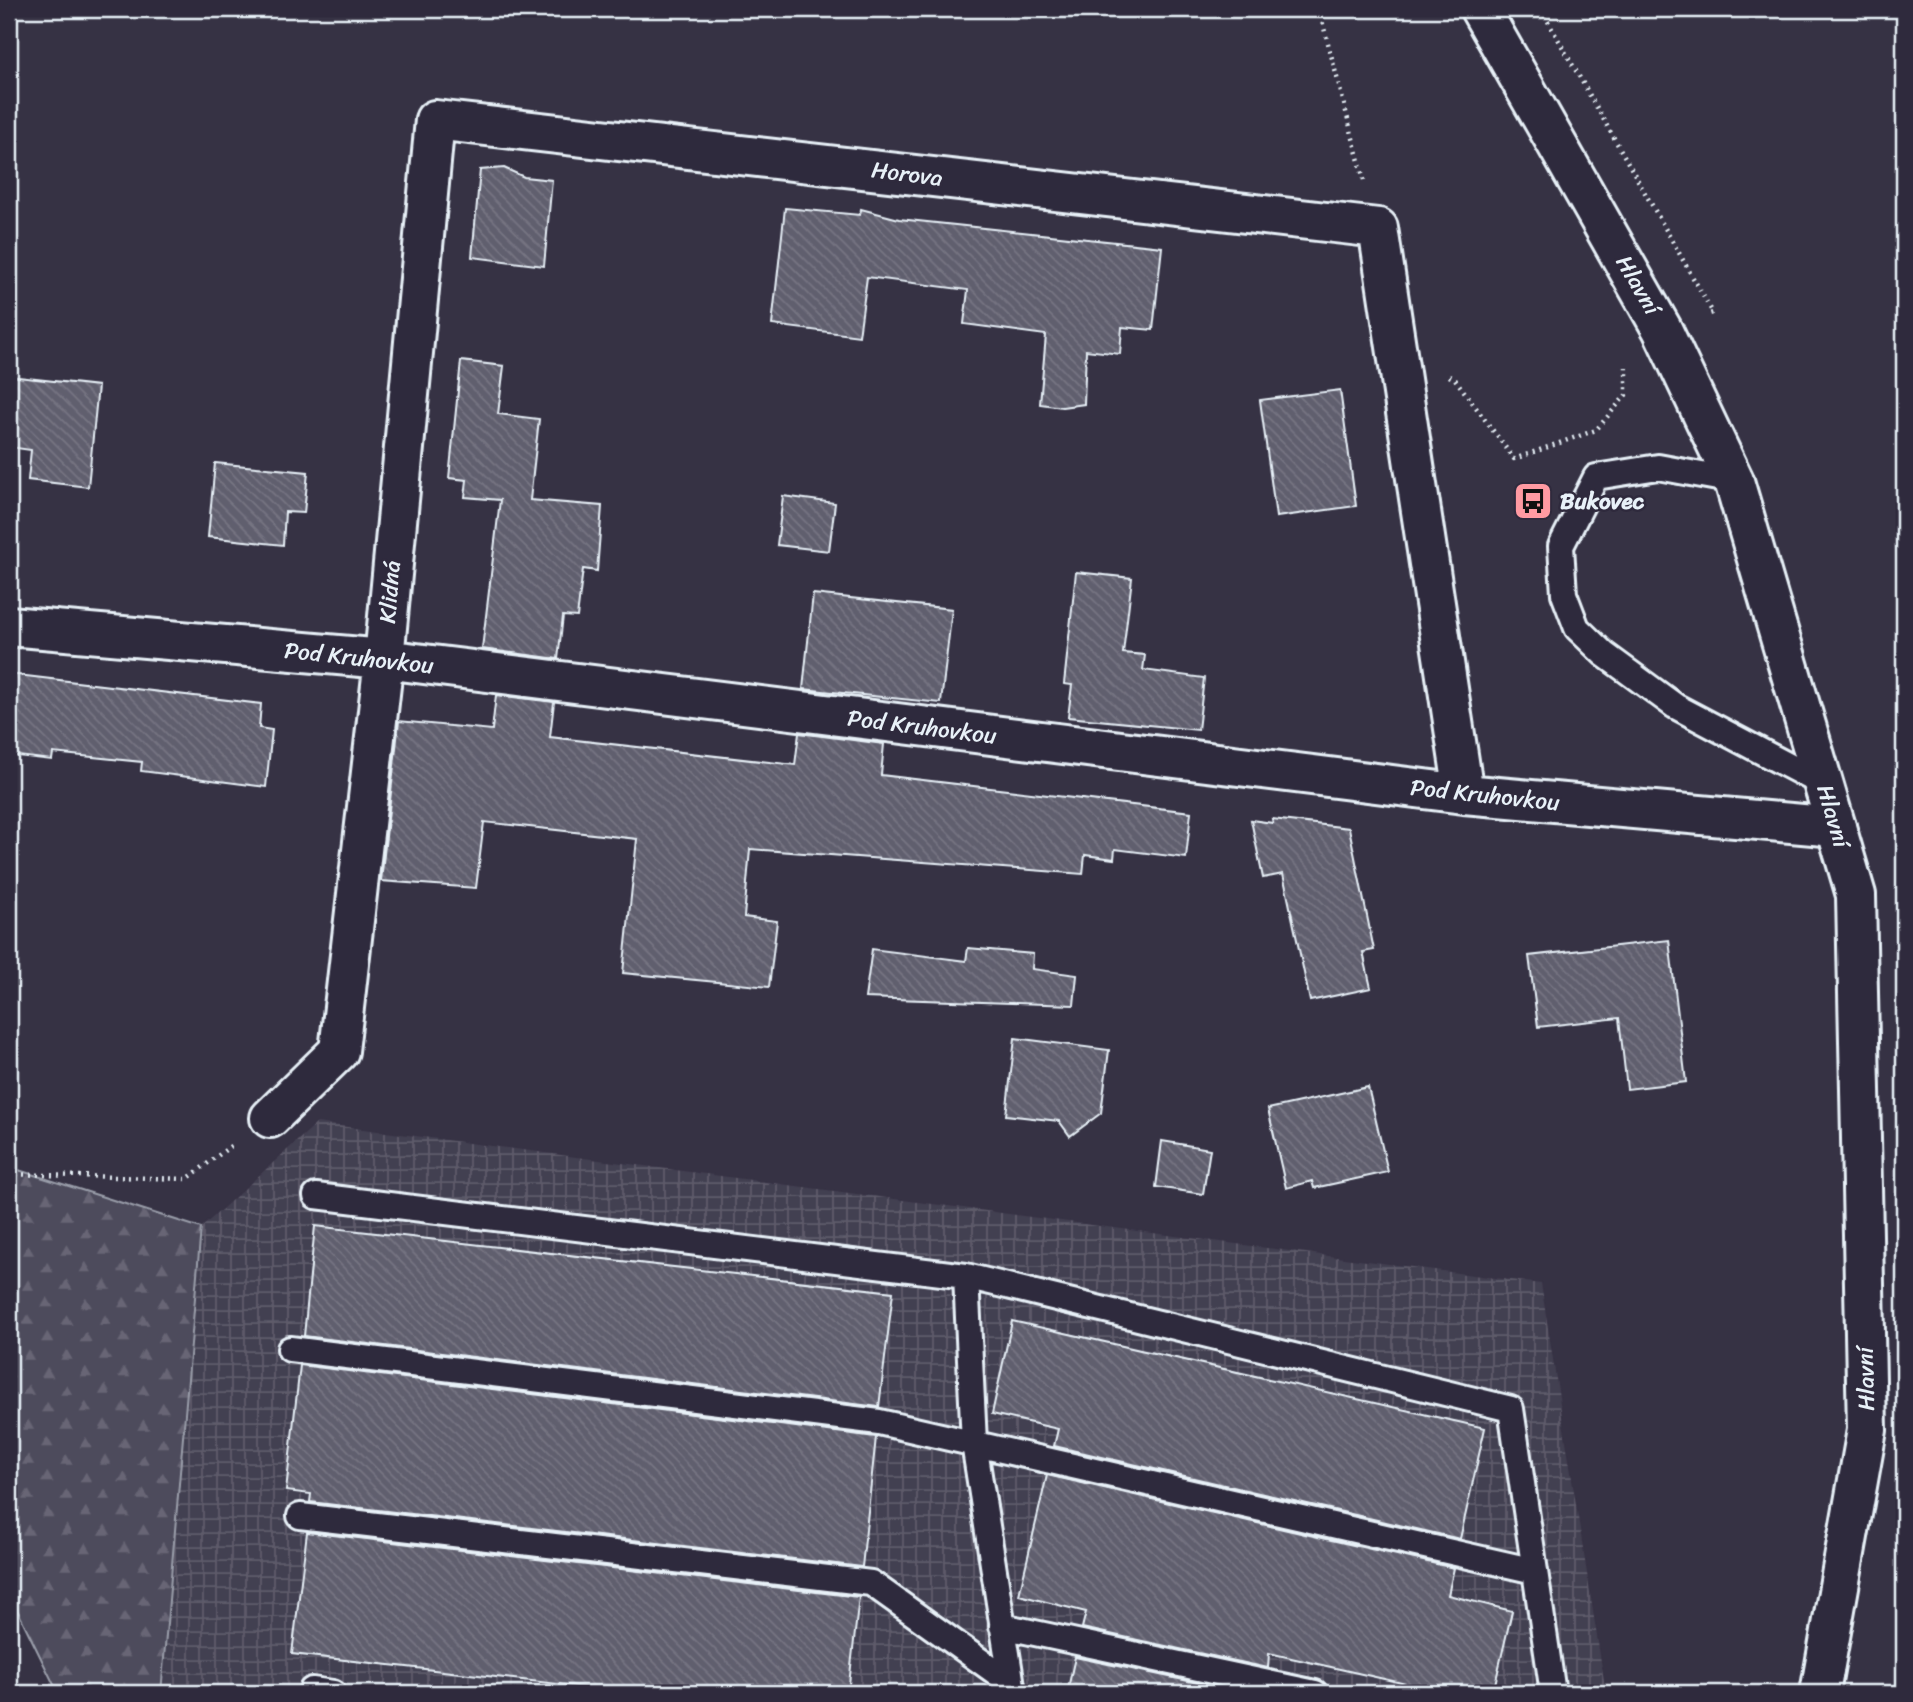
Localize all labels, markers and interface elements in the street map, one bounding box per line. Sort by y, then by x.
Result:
street label: Horova [869,149,945,199]
street label: Hlavní [1604,247,1673,325]
bus stop icon: Bukovec [1512,480,1554,522]
place label: Bukovec [1560,481,1645,522]
street label: Klidná [367,559,413,625]
street label: Pod Kruhovkou [282,630,436,686]
street label: Pod Kruhovkou [845,698,1000,757]
street label: Pod Kruhovkou [1408,767,1562,823]
street label: Hlavní [1804,780,1862,855]
street label: Hlavní [1845,1344,1887,1411]

